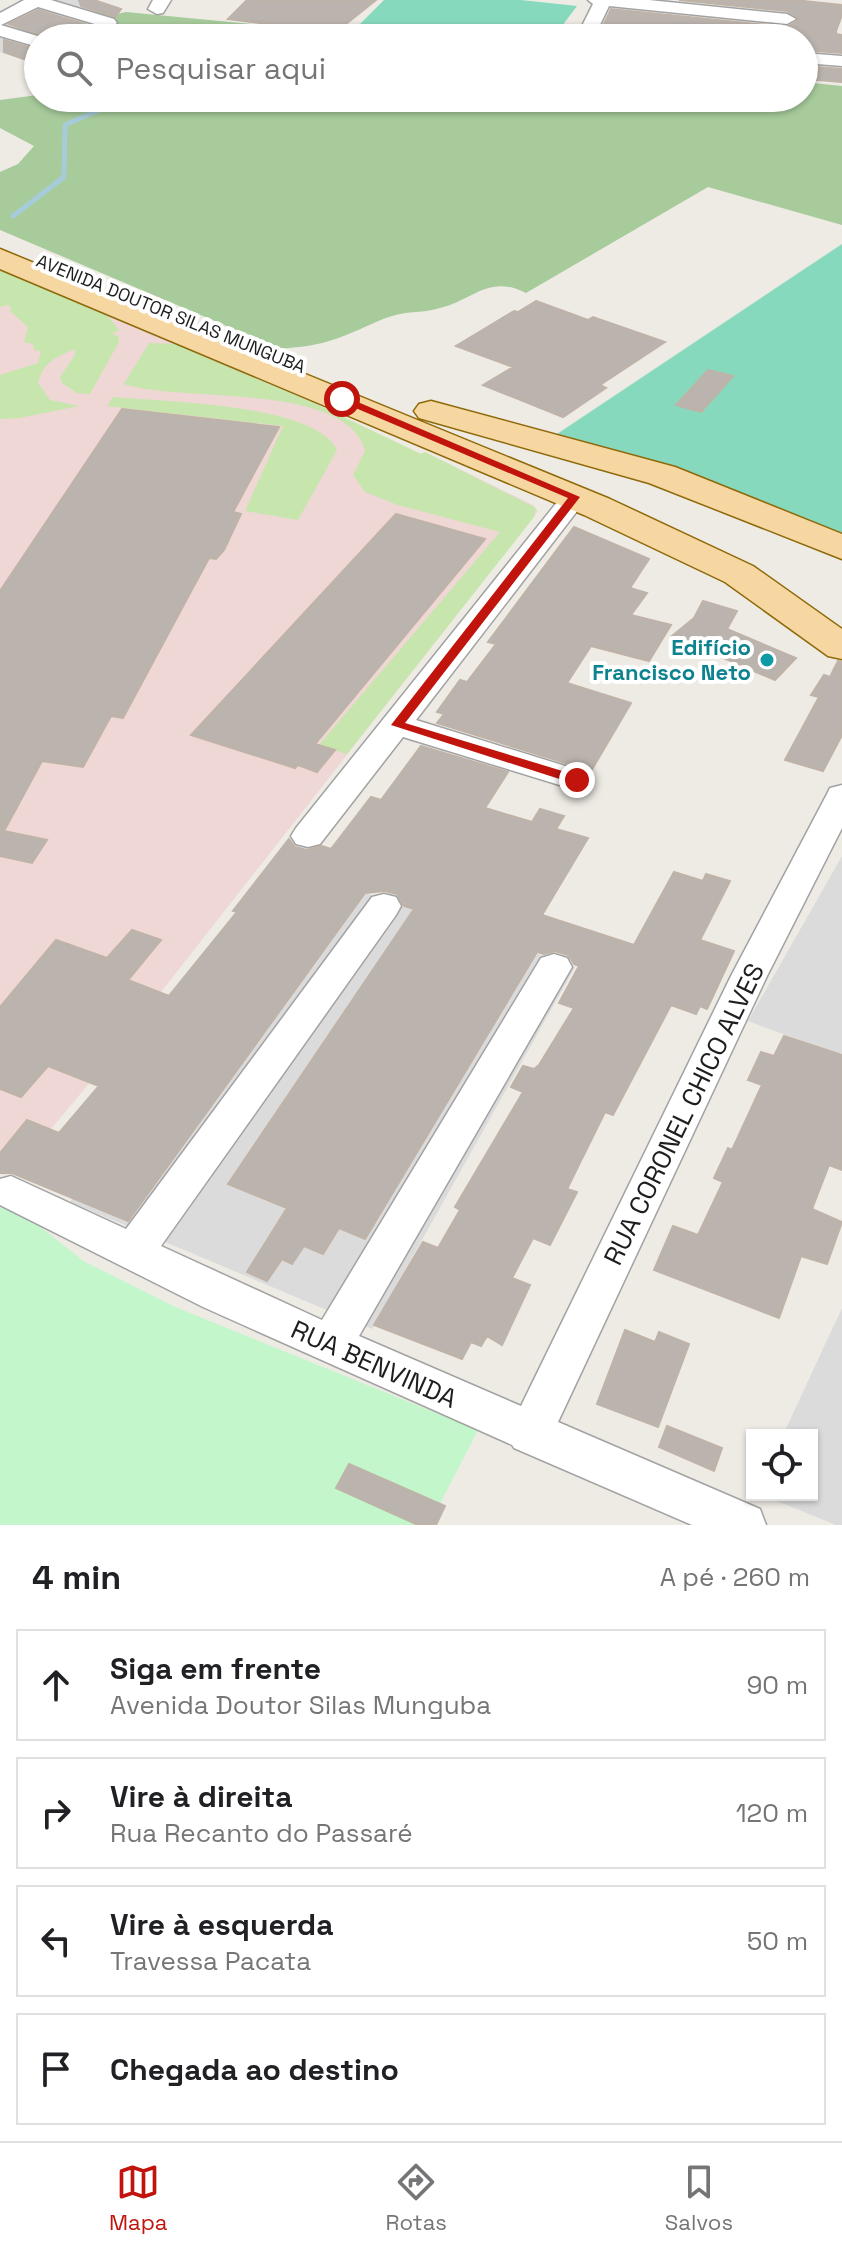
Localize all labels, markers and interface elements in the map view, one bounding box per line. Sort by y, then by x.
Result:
search box [24,24,818,112]
icon: search [52,46,96,90]
text: Pesquisar aqui [116,49,326,88]
street label: AVENIDA DOUTOR SILAS MUNGUBA [33,249,309,378]
route start [324,381,360,417]
place label: Edifício Francisco Neto [592,633,751,686]
marker: Edifício Francisco Neto [758,651,776,669]
route end [559,762,595,798]
street label: RUA CORONEL CHICO ALVES [596,957,772,1271]
street label: RUA BENVINDA [286,1312,462,1416]
map controls [746,1429,818,1501]
button: locate [746,1429,818,1501]
text: 4 min [32,1556,121,1599]
text: A pé · 260 m [660,1560,810,1594]
text: Siga em frente [110,1649,321,1688]
icon: ahead [34,1663,78,1707]
text: 90 m [746,1668,808,1702]
text: Avenida Doutor Silas Munguba [110,1688,491,1722]
text: Vire à direita [110,1777,293,1816]
icon: right [34,1791,78,1835]
text: 120 m [736,1796,808,1830]
text: Rua Recanto do Passaré [110,1816,413,1850]
text: Vire à esquerda [110,1905,334,1944]
icon: left [34,1919,78,1963]
text: 50 m [747,1924,808,1958]
text: Travessa Pacata [110,1944,311,1978]
icon: arrive [34,2047,78,2091]
text: Chegada ao destino [110,2050,399,2089]
tab: Mapa [109,2160,168,2236]
tab: Rotas [386,2160,447,2236]
tab: Salvos [665,2160,733,2236]

